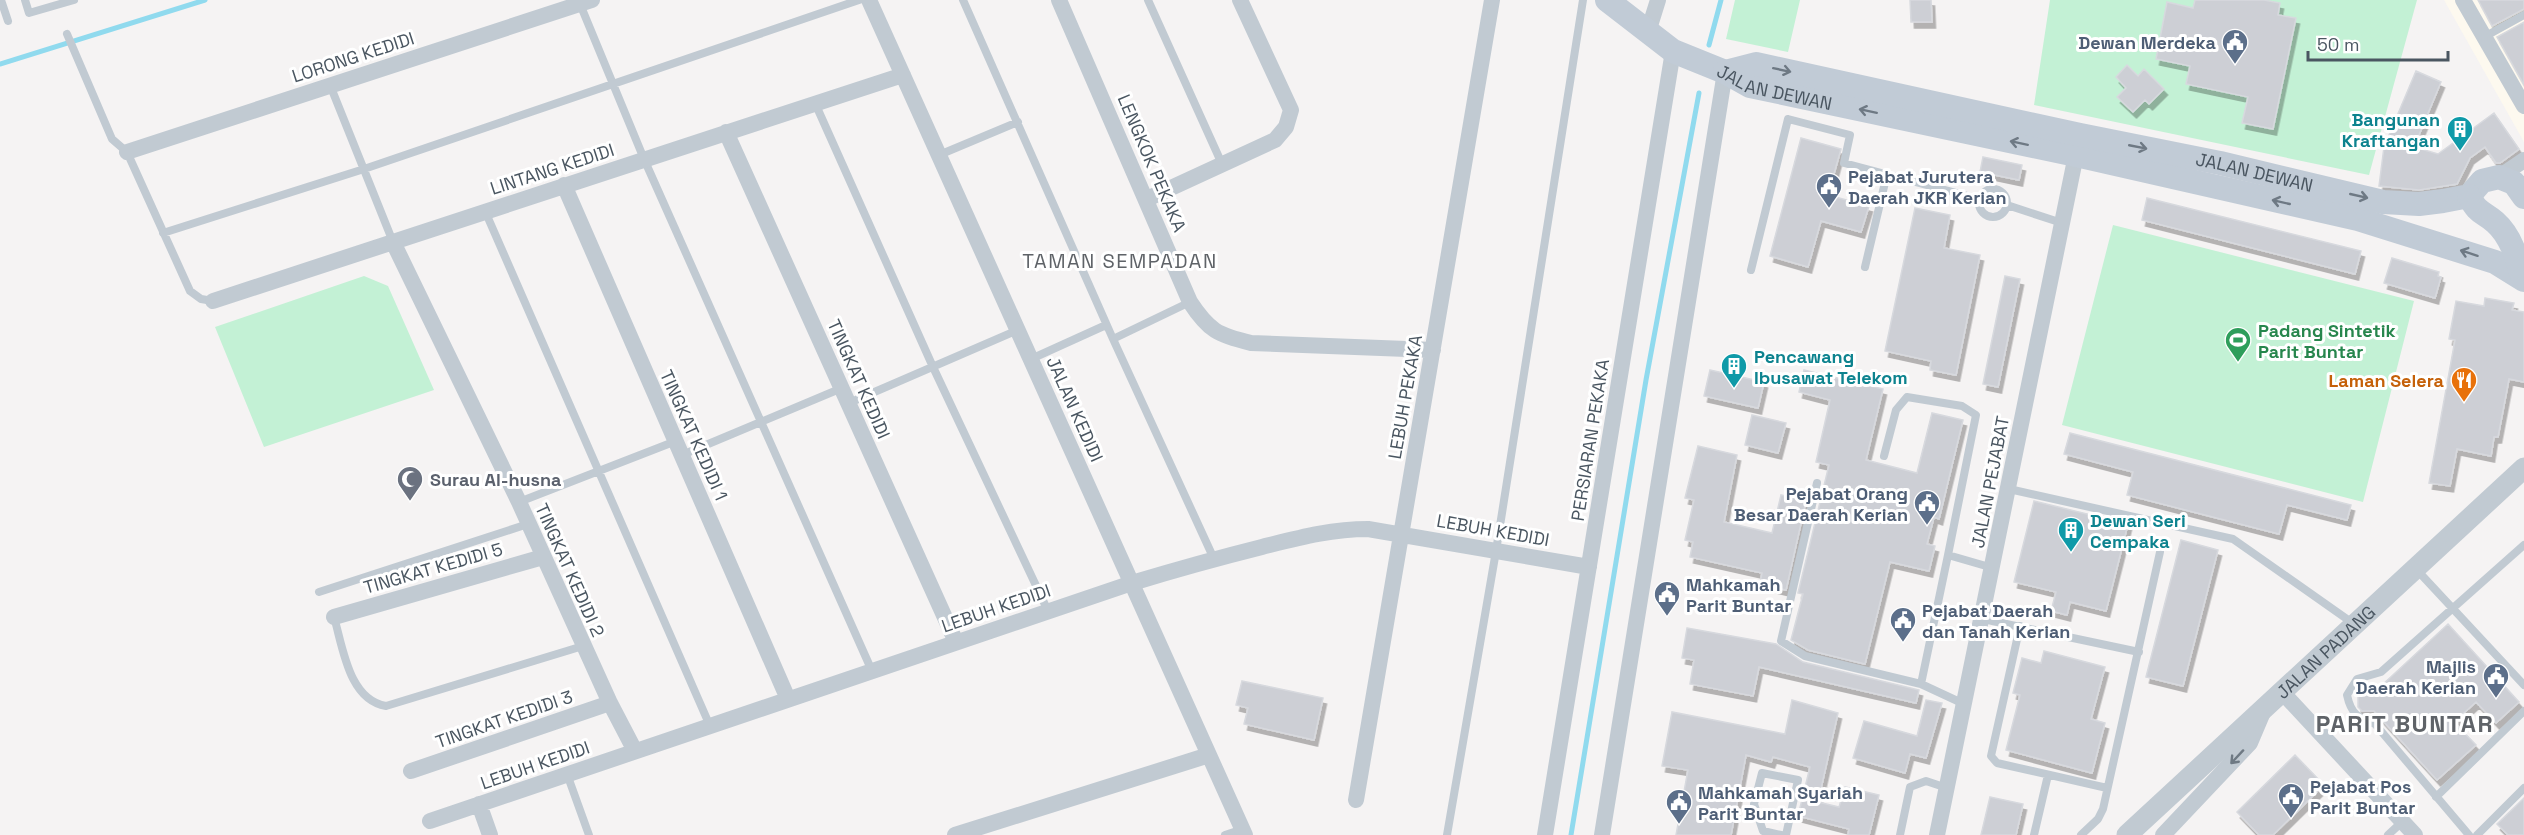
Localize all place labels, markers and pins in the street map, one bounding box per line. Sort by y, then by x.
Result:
public building icon: Dewan Merdeka [2220,27,2250,65]
place label: Dewan Merdeka [2078,31,2217,54]
place label: Bangunan Kraftangan [2342,108,2440,152]
building icon: Bangunan Kraftangan [2445,114,2475,152]
place label: Pejabat Jurutera Daerah JKR Kerian [1848,165,2007,209]
public building icon: Pejabat Jurutera Daerah JKR Kerian [1814,171,1844,209]
place label: Padang Sintetik Parit Buntar [2258,319,2396,363]
sports icon: Padang Sintetik Parit Buntar [2223,325,2253,363]
place label: Pencawang Ibusawat Telekom [1754,345,1908,389]
building icon: Pencawang Ibusawat Telekom [1719,351,1749,389]
restaurant icon: Laman Selera [2449,365,2479,403]
place label: Laman Selera [2329,369,2445,392]
mosque icon: Surau Al-husna [395,464,425,502]
place label: Surau Al-husna [430,468,562,491]
place label: Pejabat Orang Besar Daerah Kerian [1734,482,1908,526]
public building icon: Pejabat Orang Besar Daerah Kerian [1912,488,1942,526]
place label: Dewan Seri Cempaka [2090,509,2186,553]
building icon: Dewan Seri Cempaka [2056,515,2086,553]
place label: Mahkamah Parit Buntar [1686,573,1791,617]
public building icon: Mahkamah Parit Buntar [1652,579,1682,617]
place label: Pejabat Daerah dan Tanah Kerian [1922,599,2070,643]
public building icon: Pejabat Daerah dan Tanah Kerian [1888,605,1918,643]
place label: Majlis Daerah Kerian [2356,655,2476,699]
public building icon: Majlis Daerah Kerian [2481,661,2511,699]
place label: Pejabat Pos Parit Buntar [2310,775,2415,819]
place label: Mahkamah Syariah Parit Buntar [1698,781,1863,825]
public building icon: Pejabat Pos Parit Buntar [2276,781,2306,819]
public building icon: Mahkamah Syariah Parit Buntar [1664,787,1694,825]

